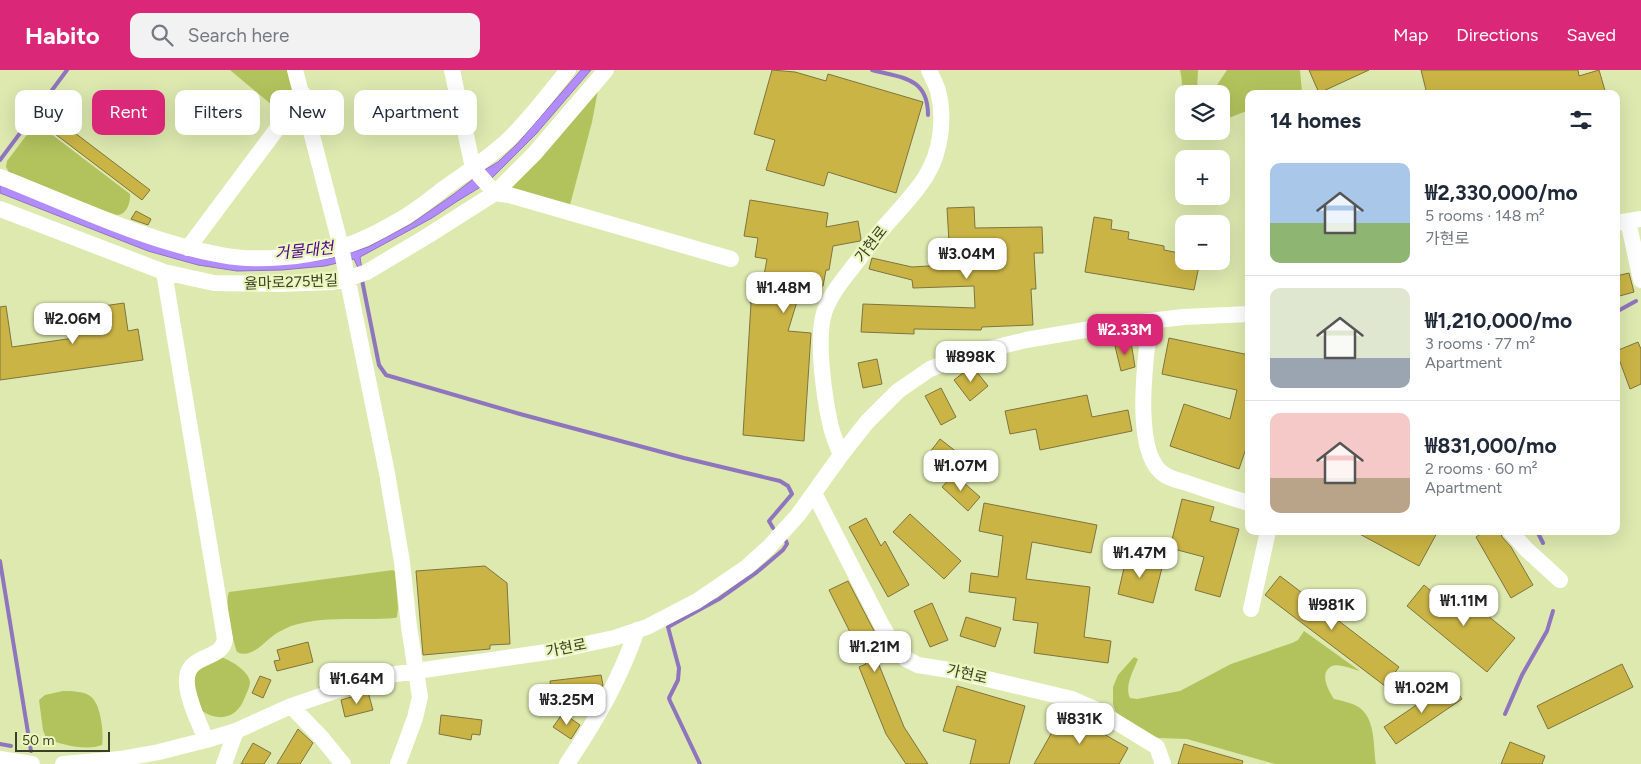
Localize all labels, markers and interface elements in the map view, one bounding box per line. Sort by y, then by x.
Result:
search box [130,13,480,58]
text: Habito [25,21,100,50]
icon: search [148,21,176,49]
text: Search here [188,24,289,47]
text: Map [1393,24,1428,46]
text: Directions [1456,24,1538,46]
text: Saved [1566,24,1616,46]
map controls [1175,85,1230,270]
button: layers [1175,85,1230,140]
chip: Buy [15,90,82,135]
chip: Rent [92,90,165,135]
chip: Filters [175,90,260,135]
chip: New [270,90,344,135]
chip: Apartment [354,90,477,135]
icon: filters [1567,106,1595,134]
text: 14 homes [1270,108,1361,133]
button: + [1175,150,1230,205]
text: ₩2,330,000/mo [1425,180,1578,205]
icon: home [1310,183,1370,243]
text: 5 rooms · 148 m² [1425,206,1545,225]
button: − [1175,215,1230,270]
street label: 가현로 [851,222,891,266]
text: 가현로 [1425,229,1469,248]
water label: 거물대천 [274,238,337,263]
pin: ₩3.04M [926,238,1008,280]
text: ₩3.04M [939,244,995,263]
street label: 율마로275번길 [244,271,338,293]
pin: ₩1.48M [743,272,825,314]
text: ₩1.48M [757,278,811,297]
pin: ₩2.06M [32,302,114,345]
icon: home [1310,308,1370,368]
text: ₩1,210,000/mo [1425,308,1572,333]
text: ₩2.06M [45,309,101,328]
pin: ₩2.33M [1084,314,1166,356]
text: ₩2.33M [1098,320,1152,339]
text: 3 rooms · 77 m² [1425,334,1535,353]
pin: ₩898K [936,340,1006,383]
text: ₩898K [947,347,995,366]
text: Apartment [1425,353,1502,372]
icon: home [1310,433,1370,493]
text: ₩831,000/mo [1425,433,1557,458]
pin: ₩1.07M [920,450,1002,492]
text: ₩1.07M [934,456,988,475]
text: 2 rooms · 60 m² [1425,459,1538,478]
text: Apartment [1425,478,1502,497]
pin: ₩1.47M [1099,536,1181,579]
text: ₩1.47M [1114,543,1166,562]
pin: ₩1.11M [1423,584,1505,627]
pin: ₩981K [1297,588,1367,631]
text: ₩1.11M [1440,591,1488,610]
text: ₩981K [1309,595,1355,614]
pin: ₩1.21M [834,630,916,673]
street label: 가현로 [544,635,588,661]
text: ₩1.21M [850,637,900,656]
street label: 가현로 [945,661,989,687]
pin: ₩1.64M [316,662,398,705]
text: ₩1.64M [330,669,384,688]
pin: ₩1.02M [1381,672,1463,714]
text: ₩1.02M [1395,678,1449,697]
pin: ₩3.25M [526,684,608,726]
text: ₩3.25M [540,690,594,709]
pin: ₩831K [1045,702,1115,745]
text: ₩831K [1057,709,1103,728]
scale bar [15,729,110,752]
text: 50 m [22,732,54,749]

